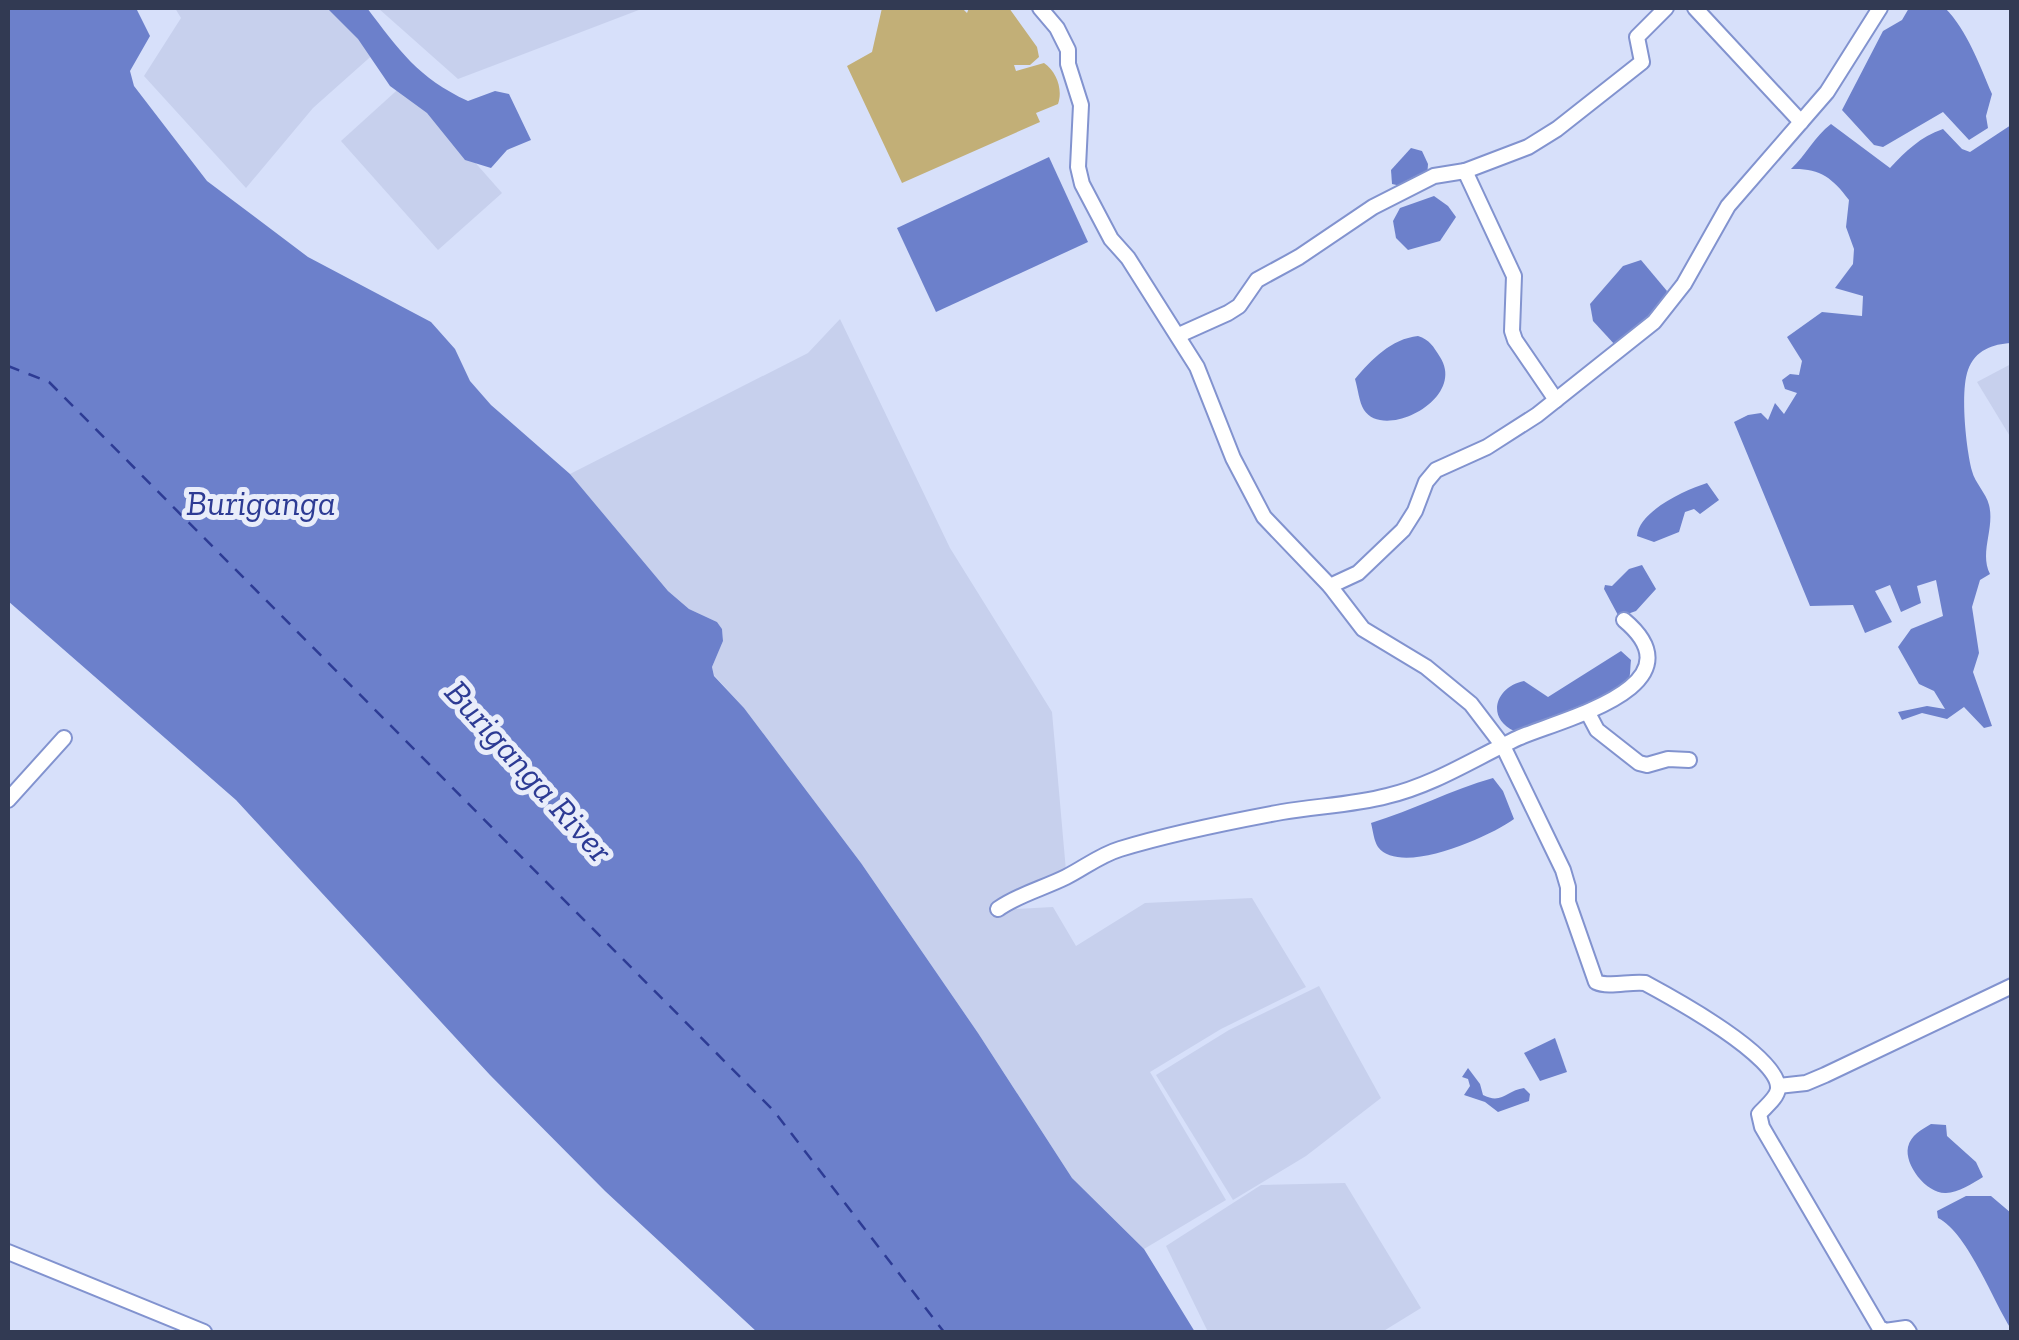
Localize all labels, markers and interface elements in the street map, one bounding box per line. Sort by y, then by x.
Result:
water label: Buriganga [186,482,336,524]
water label: Buriganga River [436,671,622,871]

